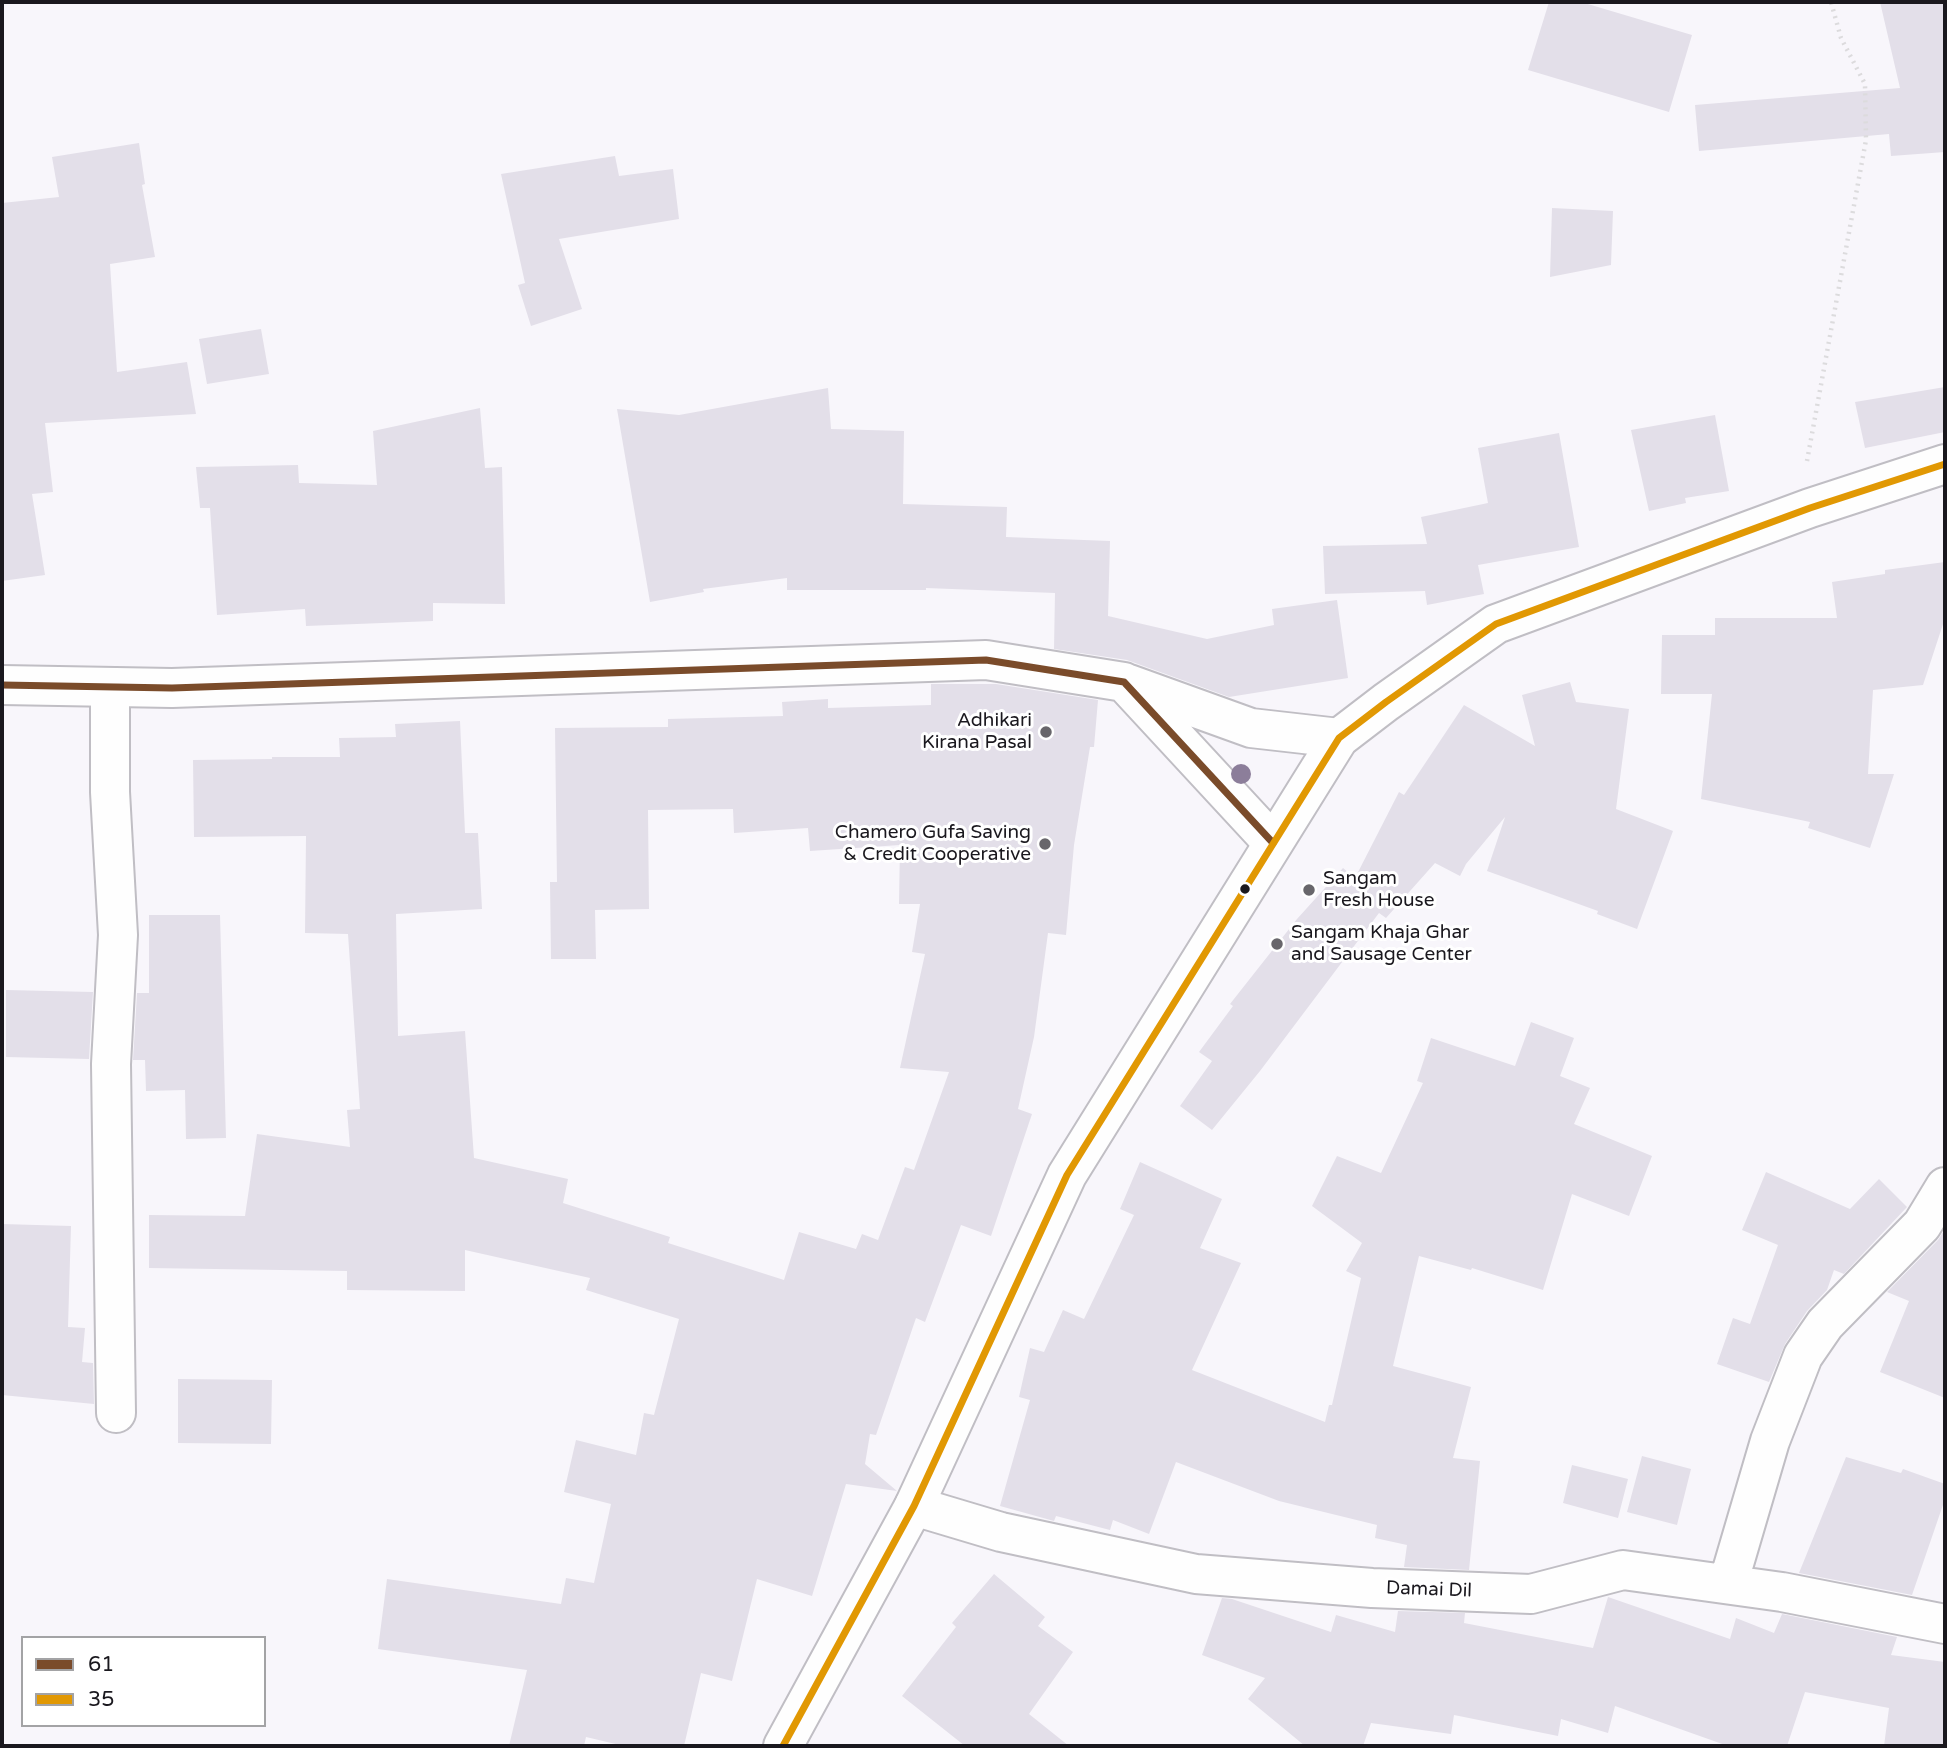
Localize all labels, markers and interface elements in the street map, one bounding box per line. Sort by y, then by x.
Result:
place label: Adhikari Kirana Pasal [922,710,1032,754]
marker: Adhikari Kirana Pasal [1038,724,1054,740]
place label: Chamero Gufa Saving & Credit Cooperative [835,822,1031,866]
marker: Chamero Gufa Saving & Credit Cooperative [1037,836,1053,852]
place label: Sangam Fresh House [1323,868,1434,912]
unlabelled marker [1238,882,1252,896]
marker: Sangam Fresh House [1301,882,1317,898]
place label: Sangam Khaja Ghar and Sausage Center [1291,922,1472,966]
marker: Sangam Khaja Ghar and Sausage Center [1269,936,1285,952]
street label: Damai Dil [1386,1577,1472,1603]
legend [21,1636,266,1727]
text: 61 [88,1652,114,1677]
text: 35 [88,1687,114,1712]

